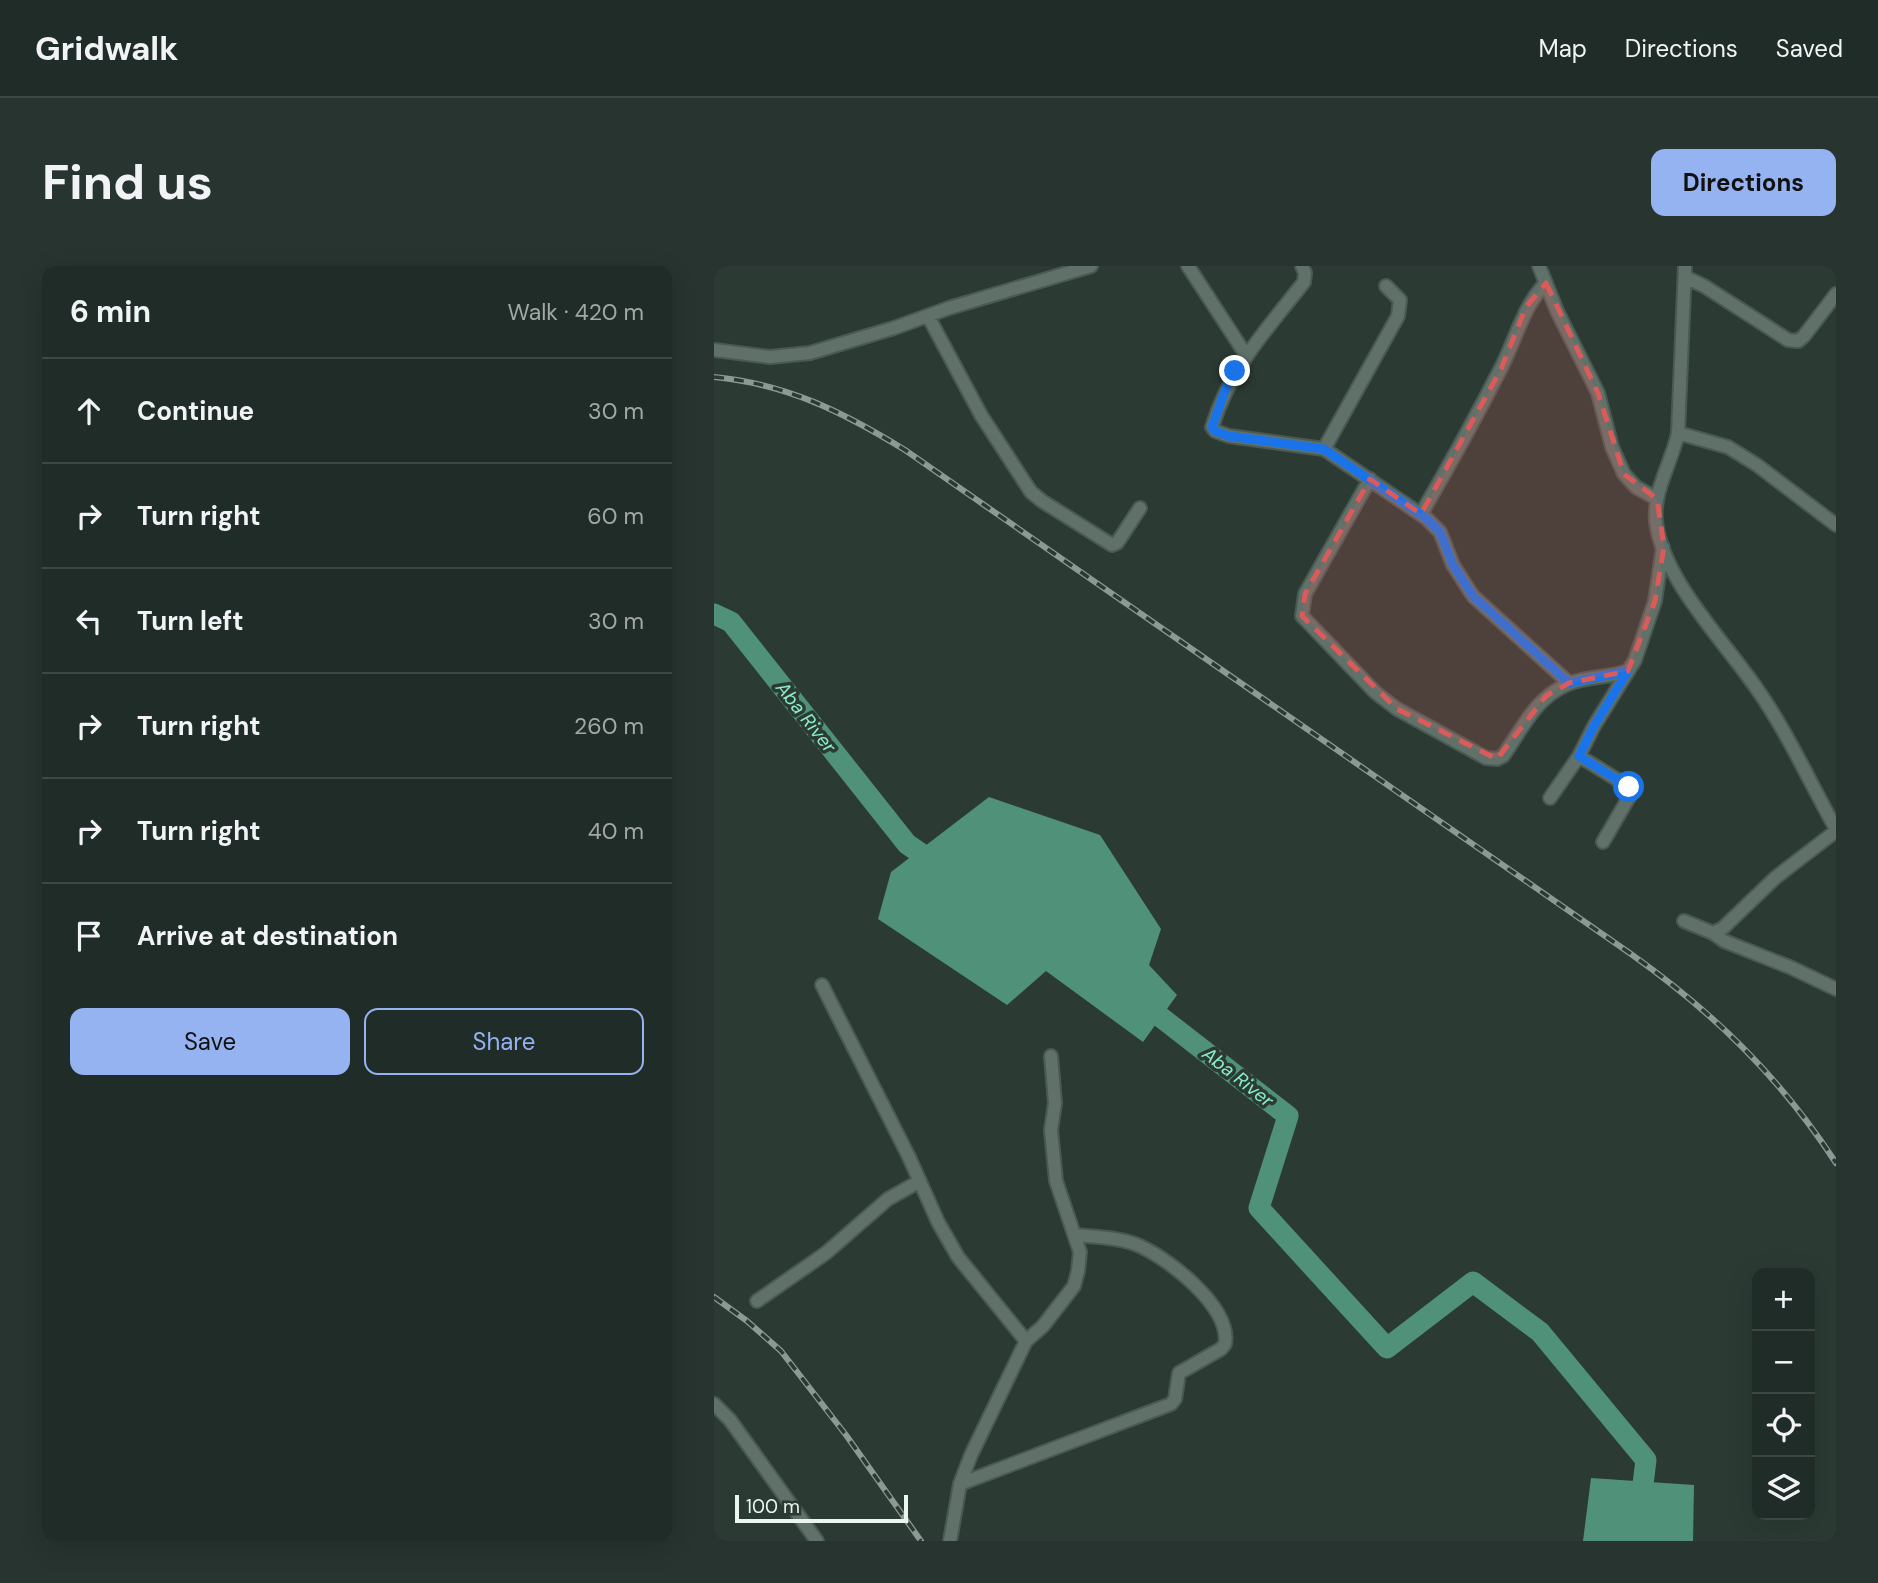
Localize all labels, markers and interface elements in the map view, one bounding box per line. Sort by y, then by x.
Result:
text: Gridwalk [35,27,178,70]
text: Map [1539,33,1587,64]
text: Directions [1625,33,1738,64]
text: Saved [1776,33,1843,64]
button: Directions [1651,149,1836,216]
text: Find us [42,150,213,214]
text: 6 min [70,292,151,331]
text: Walk · 420 m [508,297,644,327]
route end [1219,355,1250,386]
icon: ahead [70,392,108,430]
text: Continue [137,394,254,428]
text: 30 m [588,396,644,426]
icon: right [70,497,108,535]
text: Turn right [137,499,261,533]
text: 60 m [587,501,644,531]
icon: left [70,602,108,640]
text: Turn left [137,604,244,638]
text: 30 m [588,606,644,636]
water label: Aba River [770,675,842,759]
icon: right [70,707,108,745]
text: Turn right [137,709,261,743]
text: 260 m [574,711,644,741]
route start [1613,771,1644,802]
icon: right [70,812,108,850]
text: Turn right [137,814,261,848]
text: 40 m [588,816,644,846]
icon: arrive [70,917,108,955]
text: Arrive at destination [137,919,398,953]
button: Save [70,1008,350,1075]
button: Share [364,1008,644,1075]
water label: Aba River [1196,1041,1280,1113]
map controls [1752,1268,1815,1520]
button: + [1752,1268,1815,1331]
button: − [1752,1331,1815,1394]
button: locate [1752,1394,1815,1457]
button: layers [1752,1457,1815,1520]
scale bar [735,1492,908,1524]
text: 100 m [746,1494,800,1519]

